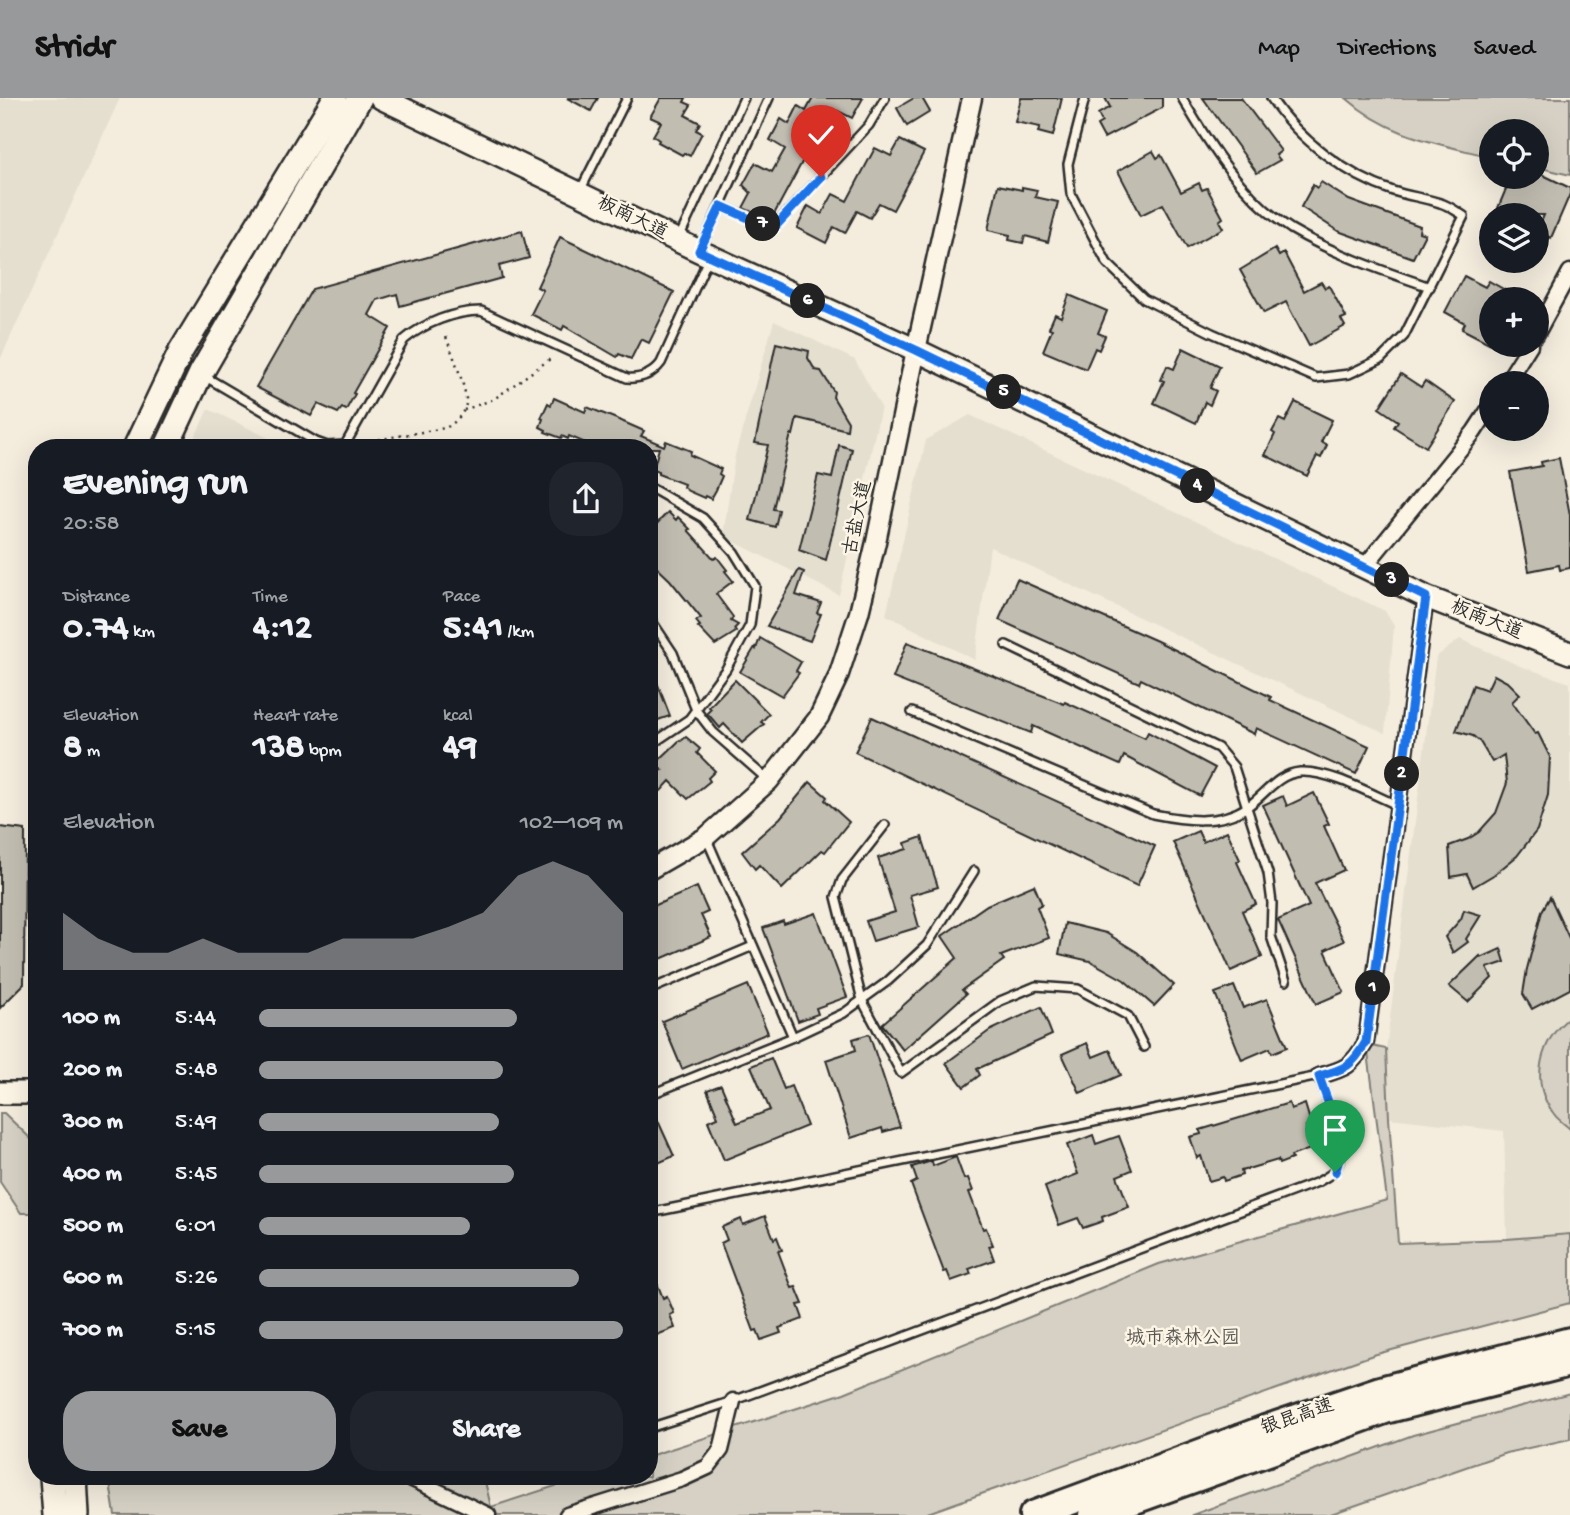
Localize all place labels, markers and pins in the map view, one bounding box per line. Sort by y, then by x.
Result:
pin [791,105,851,177]
pin: 7 [746,206,780,242]
pin: 6 [790,284,826,318]
pin: 5 [986,374,1021,410]
pin: 4 [1180,468,1216,504]
pin: 3 [1374,562,1410,598]
pin: 2 [1384,756,1420,792]
pin: 1 [1356,970,1390,1006]
pin [1305,1100,1365,1172]

